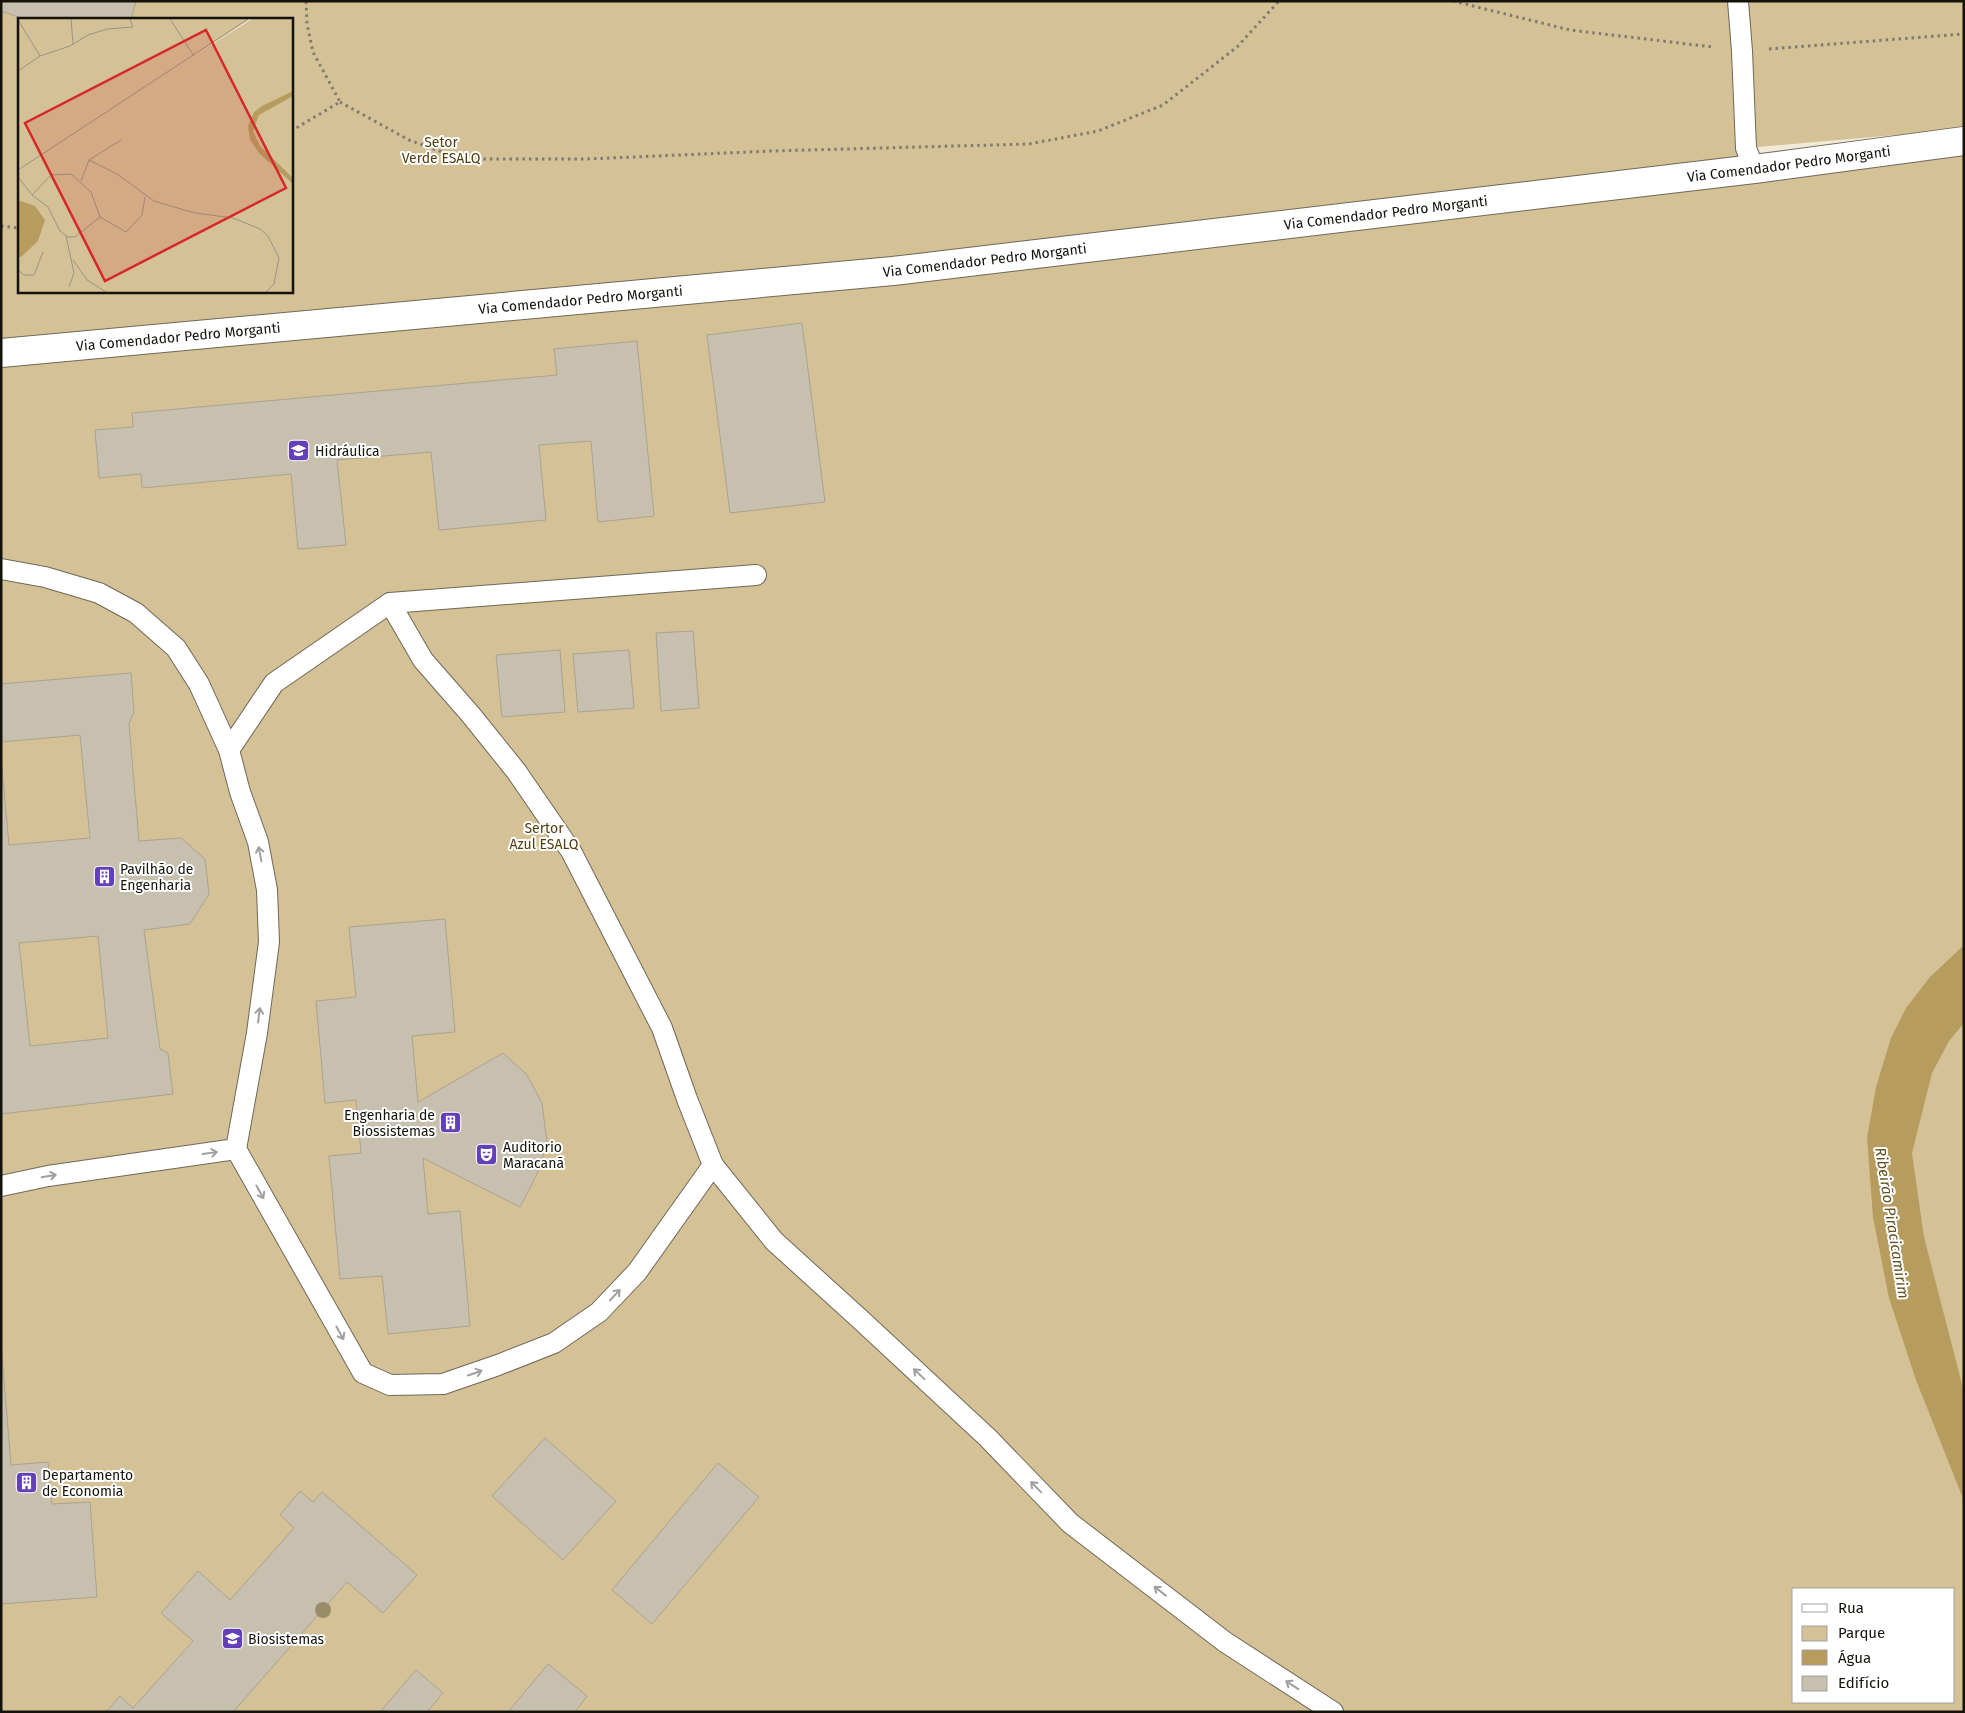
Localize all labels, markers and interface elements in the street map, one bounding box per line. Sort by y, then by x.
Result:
inset map [18,18,292,292]
park label: Setor Verde ESALQ [402,134,481,167]
street label: Via Comendador Pedro Morganti [1686,143,1892,186]
street label: Via Comendador Pedro Morganti [1283,193,1489,234]
street label: Via Comendador Pedro Morganti [882,240,1088,281]
street label: Via Comendador Pedro Morganti [478,282,684,318]
street label: Via Comendador Pedro Morganti [75,319,281,355]
school or university icon: Hidráulica [287,439,311,463]
place label: Hidráulica [315,443,380,460]
park label: Sertor Azul ESALQ [510,820,579,853]
one-way arrow [255,846,265,862]
place label: Pavilhão de Engenharia [120,861,193,894]
building icon: Pavilhão de Engenharia [92,865,116,889]
one-way arrow [254,1007,264,1023]
place label: Engenharia de Biossistemas [344,1107,435,1140]
building icon: Engenharia de Biossistemas [439,1111,463,1135]
place label: Auditorio Maracanã [503,1139,564,1172]
theatre icon: Auditorio Maracanã [475,1143,499,1167]
water label: Ribeirão Piracicamirim [1871,1146,1913,1300]
one-way arrow [201,1148,217,1158]
one-way arrow [41,1171,57,1181]
one-way arrow [255,1184,265,1199]
one-way arrow [609,1289,621,1302]
one-way arrow [336,1325,345,1340]
one-way arrow [467,1368,482,1377]
one-way arrow [913,1368,926,1380]
place label: Departamento de Economia [42,1467,133,1500]
building icon: Departamento de Economia [14,1471,38,1495]
one-way arrow [1030,1481,1042,1493]
one-way arrow [1154,1586,1167,1597]
legend [1792,1588,1955,1703]
text: Rua [1838,1599,1864,1617]
text: Parque [1838,1624,1885,1642]
school or university icon: Biosistemas [220,1627,244,1651]
place label: Biosistemas [248,1631,325,1648]
text: Água [1838,1649,1871,1667]
text: Edifício [1838,1674,1889,1692]
one-way arrow [1286,1680,1300,1690]

